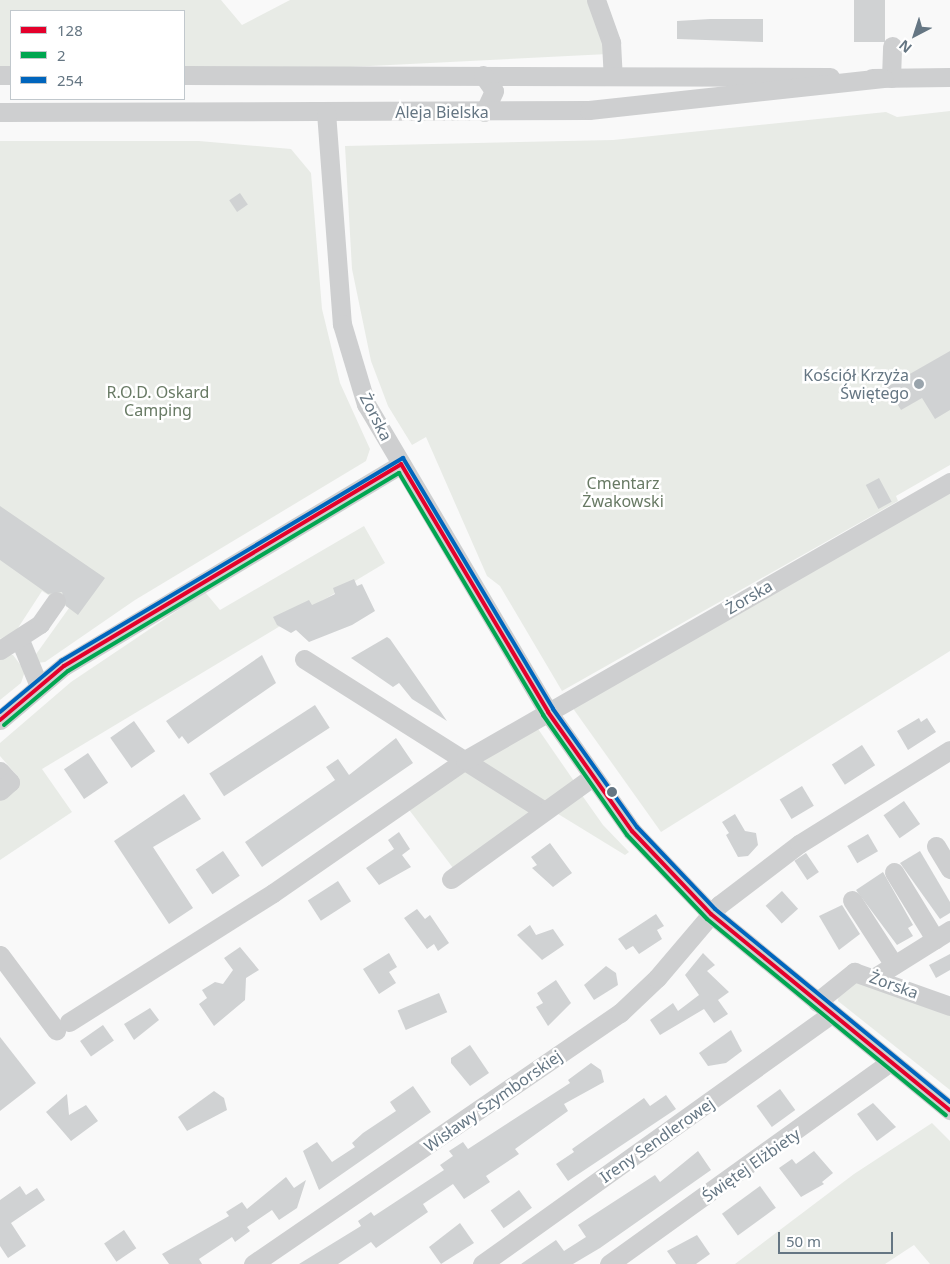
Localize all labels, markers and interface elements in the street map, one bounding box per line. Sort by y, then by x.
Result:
legend [10,10,185,100]
north arrow [890,10,940,60]
text: 128 [57,20,83,40]
text: N [895,36,916,58]
text: 2 [57,45,66,65]
text: 254 [57,70,83,90]
street label: Aleja Bielska [395,102,489,122]
place label: Kościół Krzyża Świętego [803,365,909,403]
marker: Kościół Krzyża Świętego [913,378,925,390]
park label: R.O.D. Oskard Camping [107,382,209,420]
street label: Żorska [356,390,396,444]
park label: Cmentarz Żwakowski [582,473,664,511]
street label: Żorska [722,576,776,618]
unlabelled marker [607,787,617,797]
street label: Żorska [867,967,921,1003]
street label: Wisławy Szymborskiej [420,1046,566,1156]
street label: Ireny Sendlerowej [596,1093,718,1187]
street label: Świętej Elżbiety [698,1124,804,1206]
scale bar [780,1222,895,1254]
text: 50 m [786,1231,821,1251]

